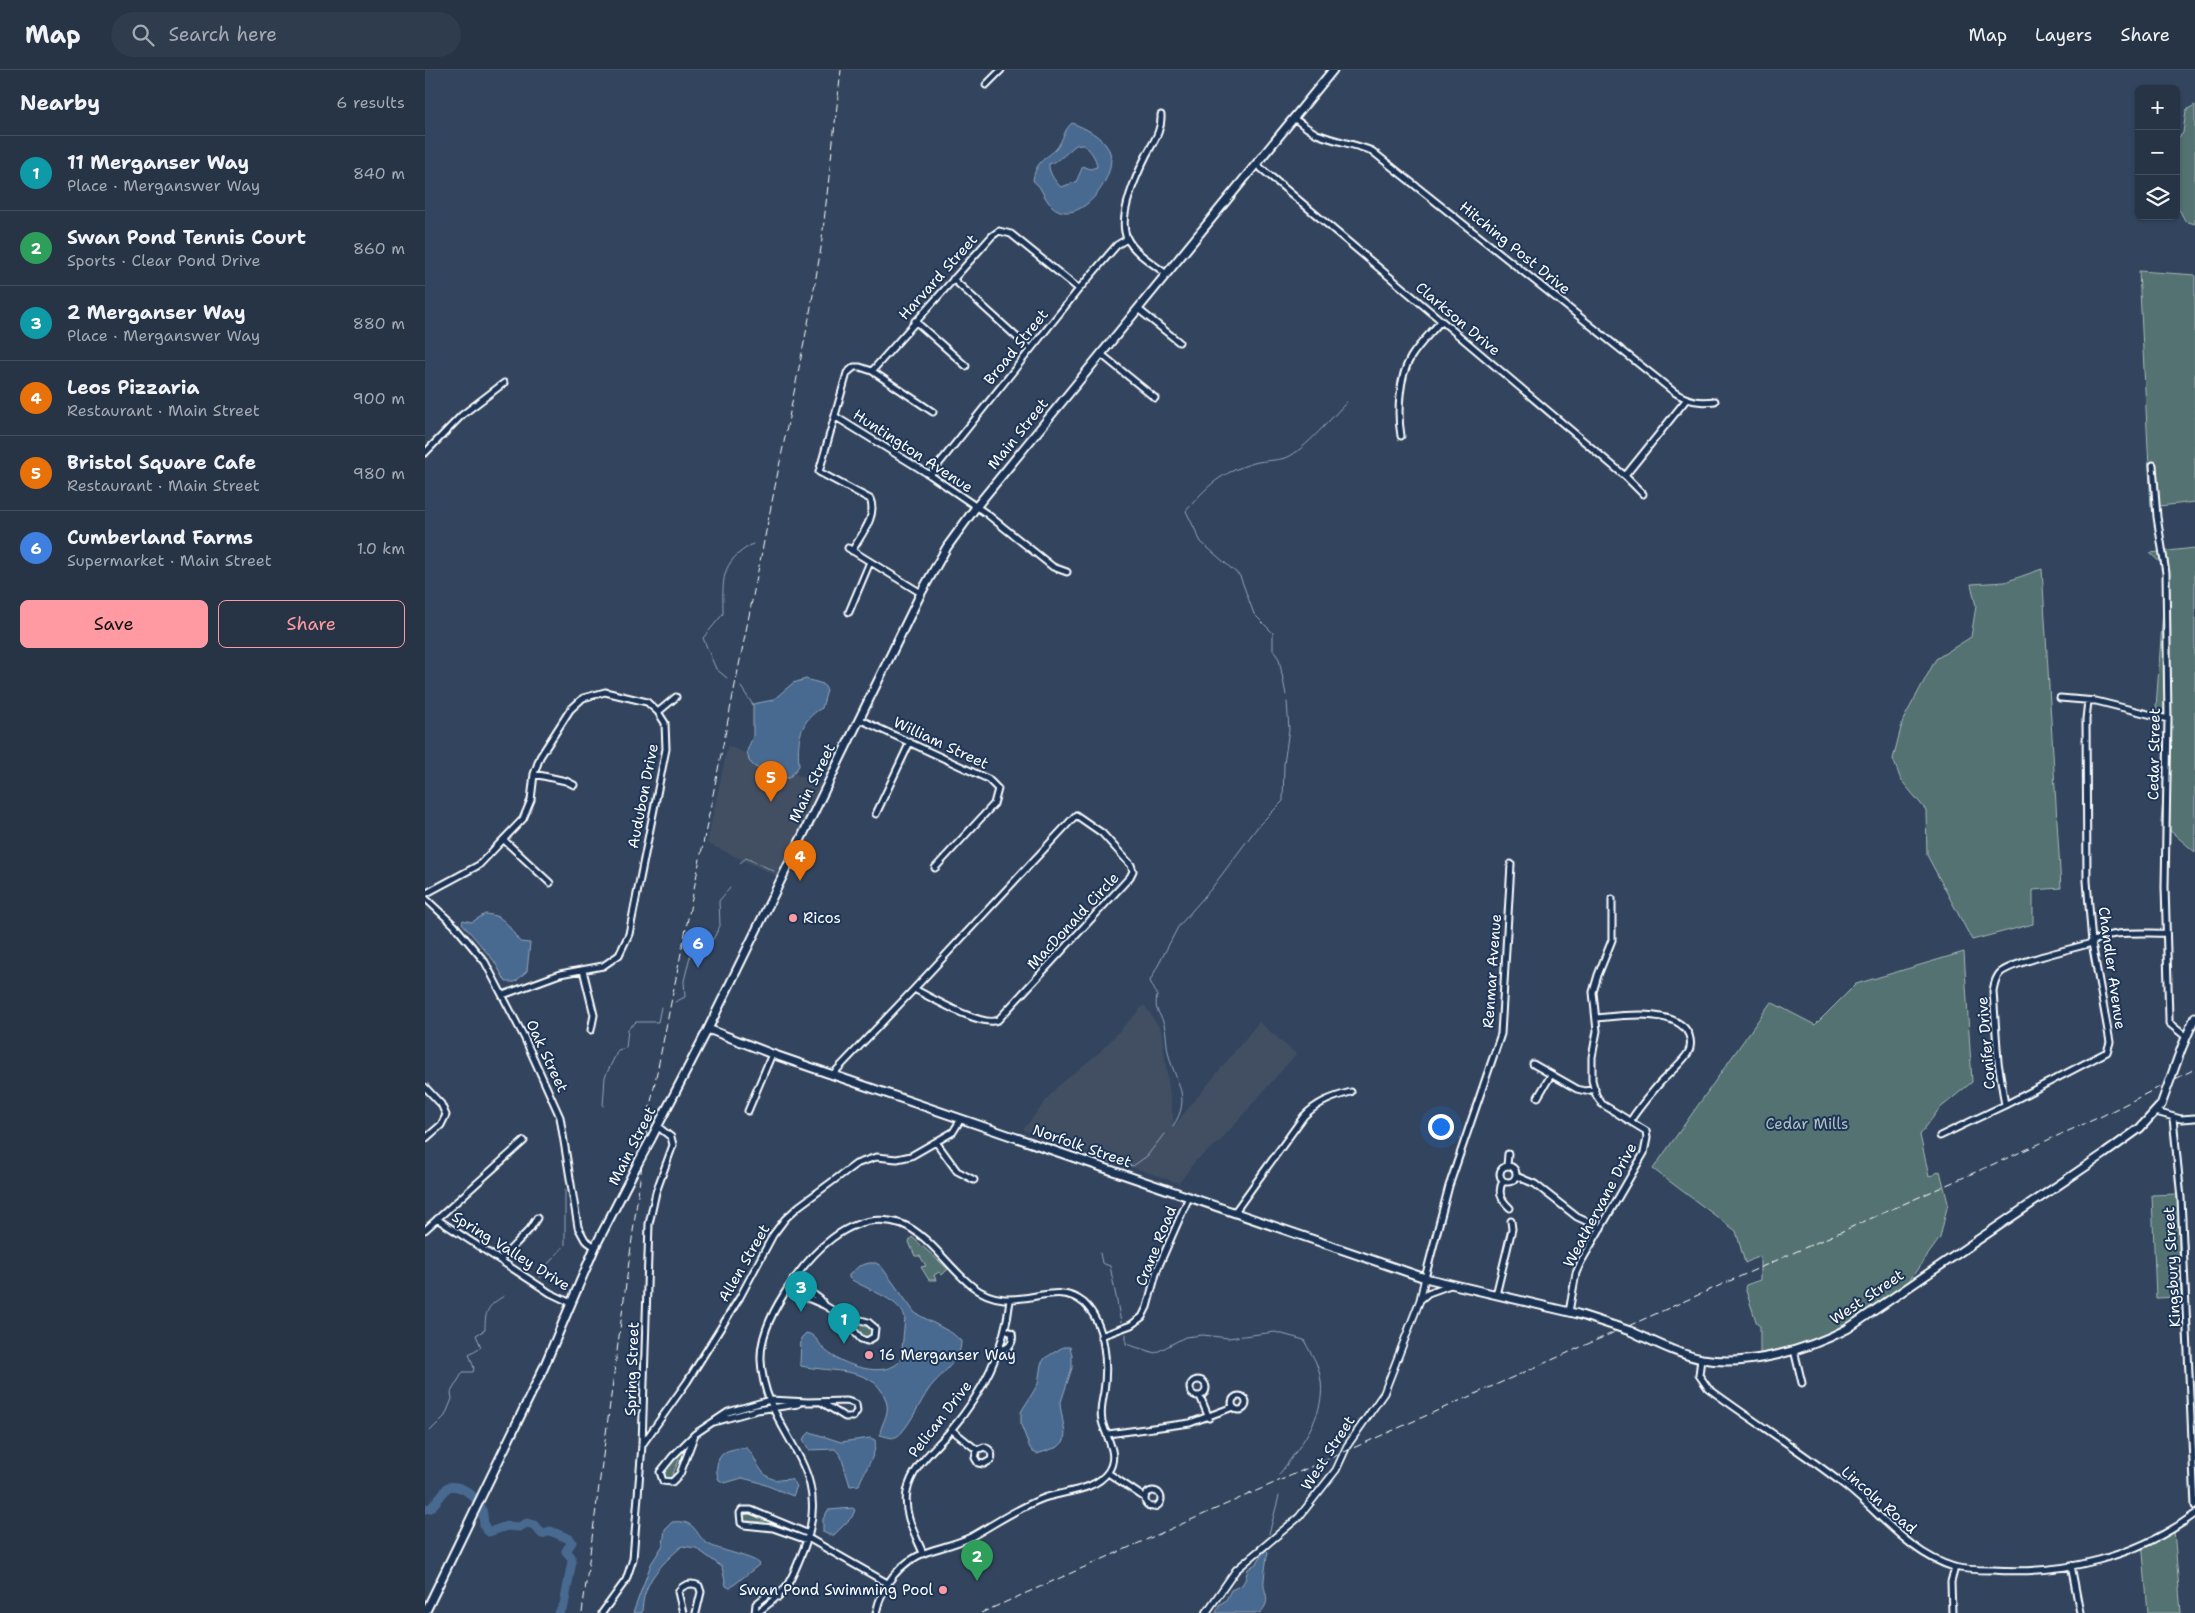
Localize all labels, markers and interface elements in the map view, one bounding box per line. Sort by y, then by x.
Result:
search box [111,12,461,57]
text: Map [25,19,81,51]
icon: search [129,21,157,49]
text: Search here [169,22,277,47]
text: Map [1969,23,2007,47]
text: Layers [2035,23,2092,47]
text: Share [2120,23,2170,47]
map controls [2135,85,2180,220]
button: + [2135,85,2180,130]
text: Nearby [20,89,100,117]
text: 6 results [336,92,405,113]
button: − [2135,130,2180,175]
text: 11 Merganser Way [67,150,249,175]
text: 1 [32,163,40,184]
text: 840 m [353,163,405,184]
text: Place · Merganswer Way [67,175,260,196]
button: layers [2135,175,2180,220]
street label: Hitching Post Drive [1455,197,1575,299]
text: Swan Pond Tennis Court [67,225,306,250]
street label: Harvard Street [894,230,982,324]
text: 2 [30,238,42,259]
text: 860 m [353,238,405,259]
text: Sports · Clear Pond Drive [67,250,261,271]
street label: Clarkson Drive [1411,278,1505,360]
text: 2 Merganser Way [67,300,246,325]
street label: Broad Street [979,305,1053,389]
text: 3 [30,313,42,334]
text: 880 m [353,313,405,334]
text: Place · Merganswer Way [67,325,260,346]
text: Leos Pizzaria [67,375,199,400]
text: 4 [30,388,42,409]
text: 900 m [353,388,405,409]
street label: Main Street [983,394,1053,474]
text: Restaurant · Main Street [67,400,260,421]
street label: Huntington Avenue [849,405,977,497]
text: Bristol Square Cafe [67,450,256,475]
text: 5 [31,463,41,484]
text: 980 m [353,463,405,484]
text: Restaurant · Main Street [67,475,260,496]
text: Cumberland Farms [67,525,253,550]
text: 6 [30,538,42,559]
text: 1.0 km [357,538,405,559]
text: Supermarket · Main Street [67,550,272,571]
button: Save [20,600,208,648]
button: Share [218,600,405,648]
street label: Cedar Street [2143,708,2165,800]
street label: William Street [890,712,992,774]
street label: Main Street [784,740,840,826]
street label: Audubon Drive [623,742,663,850]
pin: 5 [755,761,787,802]
pin: 4 [784,840,816,881]
street label: MacDonald Circle [1023,868,1123,974]
street label: Chandler Avenue [2093,905,2131,1031]
place label: Ricos [803,908,841,928]
marker: Ricos [787,912,799,924]
street label: Renmar Avenue [1478,913,1506,1029]
pin: 6 [682,927,714,968]
street label: Conifer Drive [1972,996,2000,1090]
street label: Oak Street [521,1016,573,1096]
street label: Main Street [604,1103,660,1189]
your location [1428,1114,1454,1140]
park label: Cedar Mills [1765,1114,1849,1134]
street label: Norfolk Street [1030,1120,1134,1172]
street label: Weathervane Drive [1559,1139,1641,1271]
street label: Crane Road [1131,1203,1181,1289]
street label: Spring Valley Drive [448,1206,574,1296]
street label: Kingsbury Street [2159,1206,2185,1328]
street label: Allen Street [714,1221,774,1305]
street label: West Street [1826,1265,1908,1329]
pin: 3 [785,1271,817,1312]
pin: 1 [828,1303,860,1344]
street label: Spring Street [620,1322,644,1416]
place label: 16 Merganser Way [879,1345,1016,1365]
marker: 16 Merganser Way [863,1349,875,1361]
street label: Pelican Drive [904,1376,976,1462]
street label: West Street [1296,1412,1360,1494]
street label: Lincoln Road [1837,1462,1921,1539]
pin: 2 [961,1540,993,1581]
place label: Swan Pond Swimming Pool [739,1580,933,1600]
marker: Swan Pond Swimming Pool [937,1584,949,1596]

